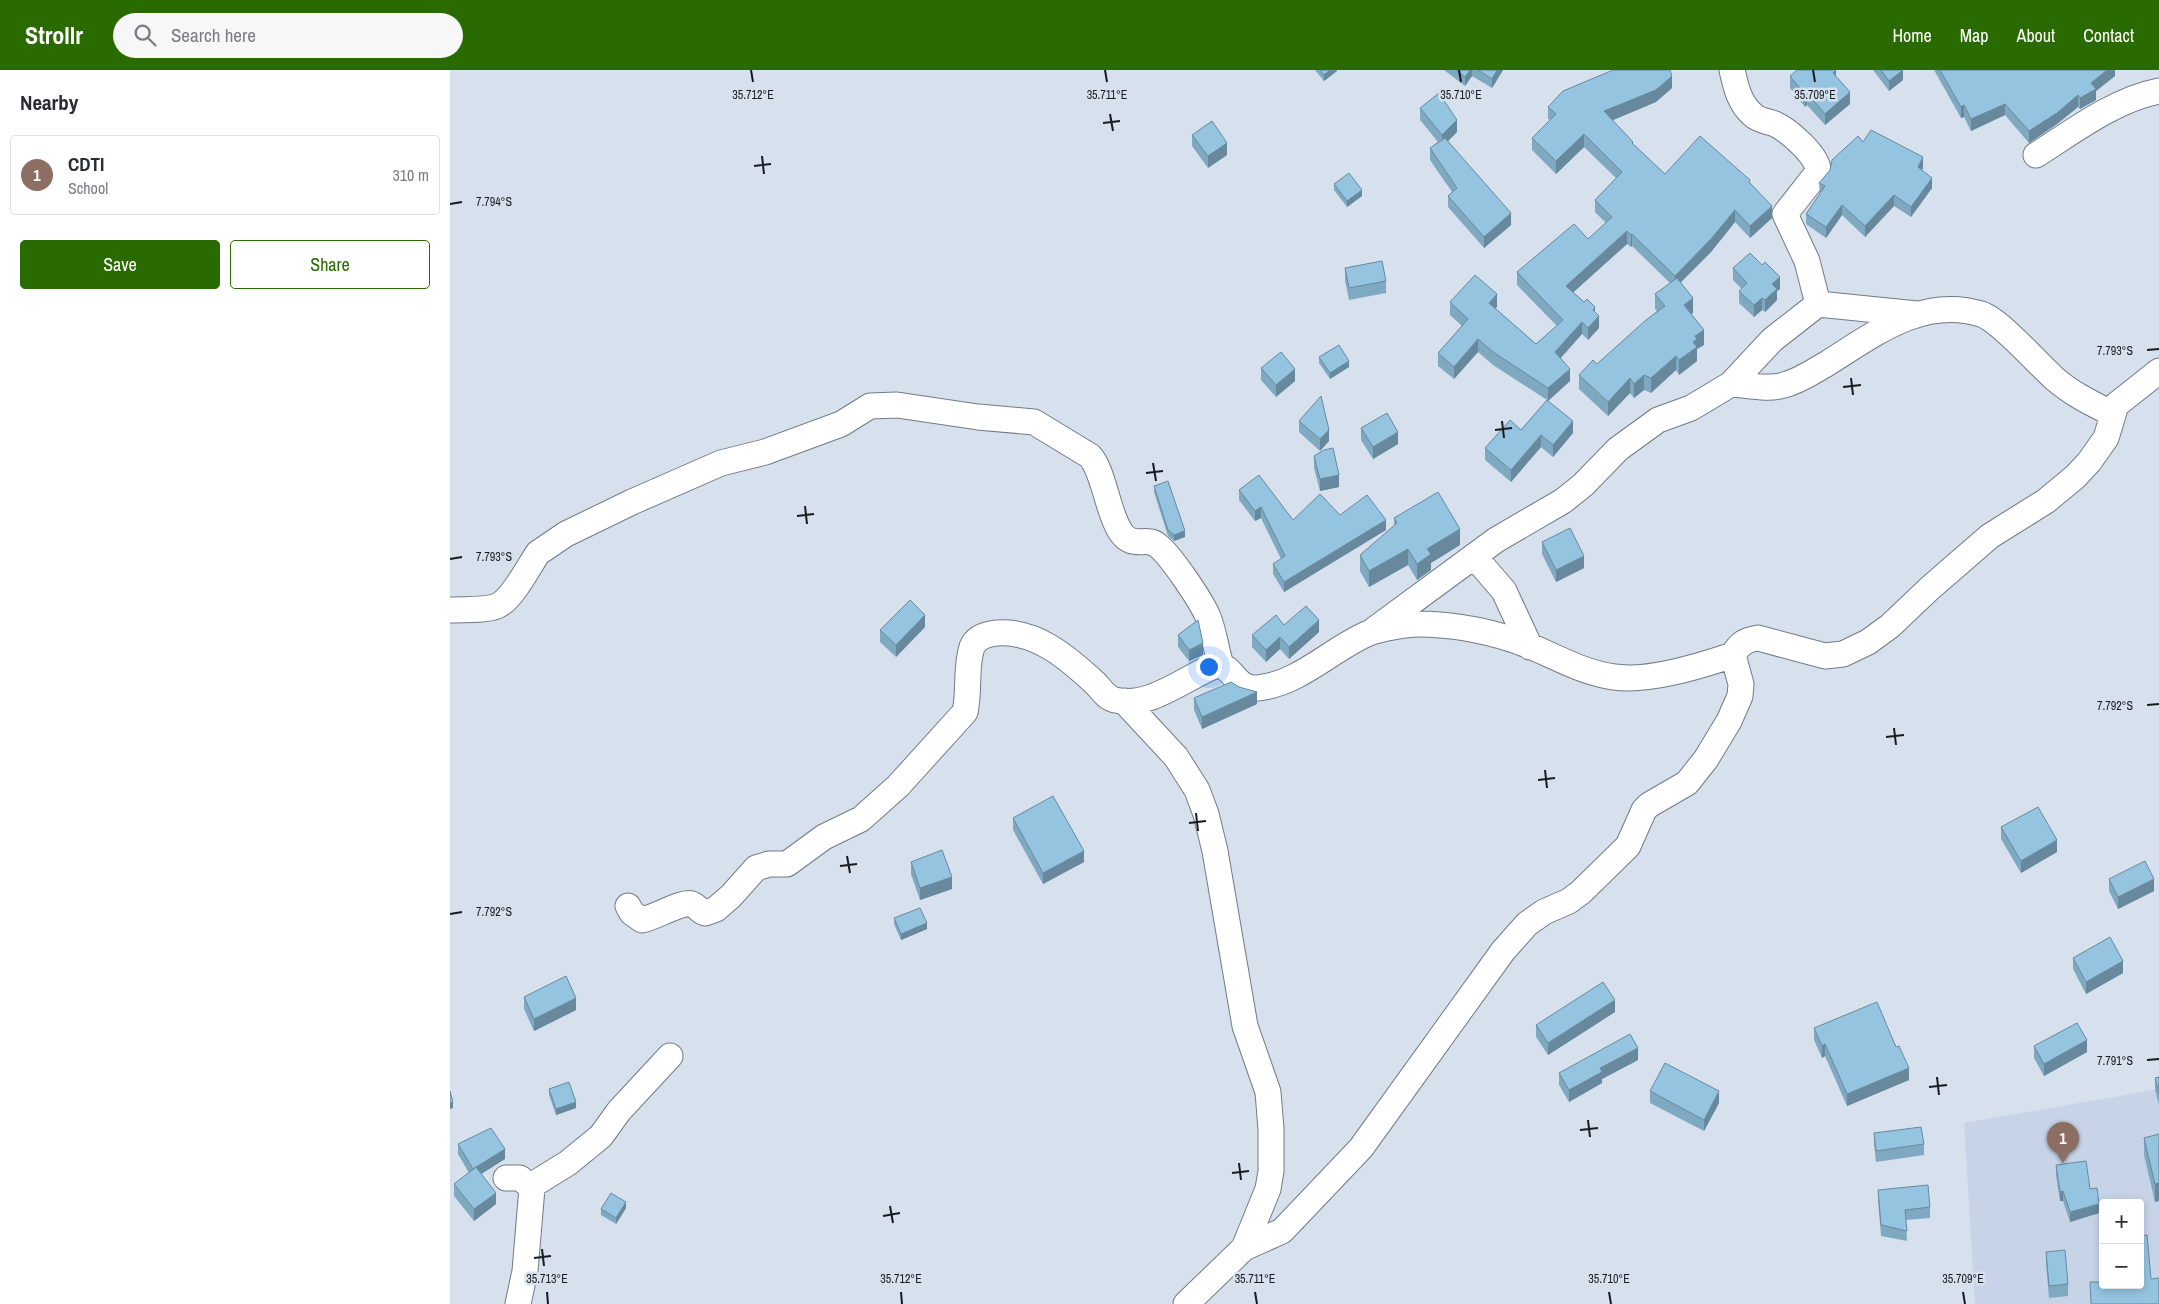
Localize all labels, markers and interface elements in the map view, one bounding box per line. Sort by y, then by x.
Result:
search box [113,13,463,58]
text: Strollr [25,19,83,51]
icon: search [131,21,159,49]
text: Search here [171,22,256,48]
text: Home [1892,23,1932,48]
text: Map [1960,23,1989,48]
text: About [2017,23,2055,48]
text: Contact [2083,23,2134,48]
text: 35.712°E [732,87,774,103]
text: 35.711°E [1087,87,1127,103]
text: 35.710°E [1440,87,1482,103]
text: 35.709°E [1794,87,1836,103]
text: Nearby [20,88,78,117]
text: CDTI [68,151,104,177]
text: 1 [33,164,41,186]
text: 310 m [393,164,429,186]
text: School [68,177,108,199]
text: 7.794°S [476,194,512,210]
button: Save [20,240,220,289]
button: Share [230,240,430,289]
text: 7.793°S [2097,343,2133,359]
text: 7.793°S [476,549,512,565]
your location [1196,654,1222,680]
text: 7.792°S [2097,698,2133,714]
text: 7.792°S [476,904,512,920]
text: 7.791°S [2097,1053,2133,1069]
pin: 1 [2047,1122,2079,1163]
map controls [2099,1199,2144,1289]
button: + [2099,1199,2144,1244]
button: − [2099,1244,2144,1289]
text: 35.713°E [526,1271,568,1287]
text: 35.712°E [880,1271,922,1287]
text: 35.711°E [1235,1271,1275,1287]
text: 35.710°E [1588,1271,1630,1287]
text: 35.709°E [1942,1271,1984,1287]

